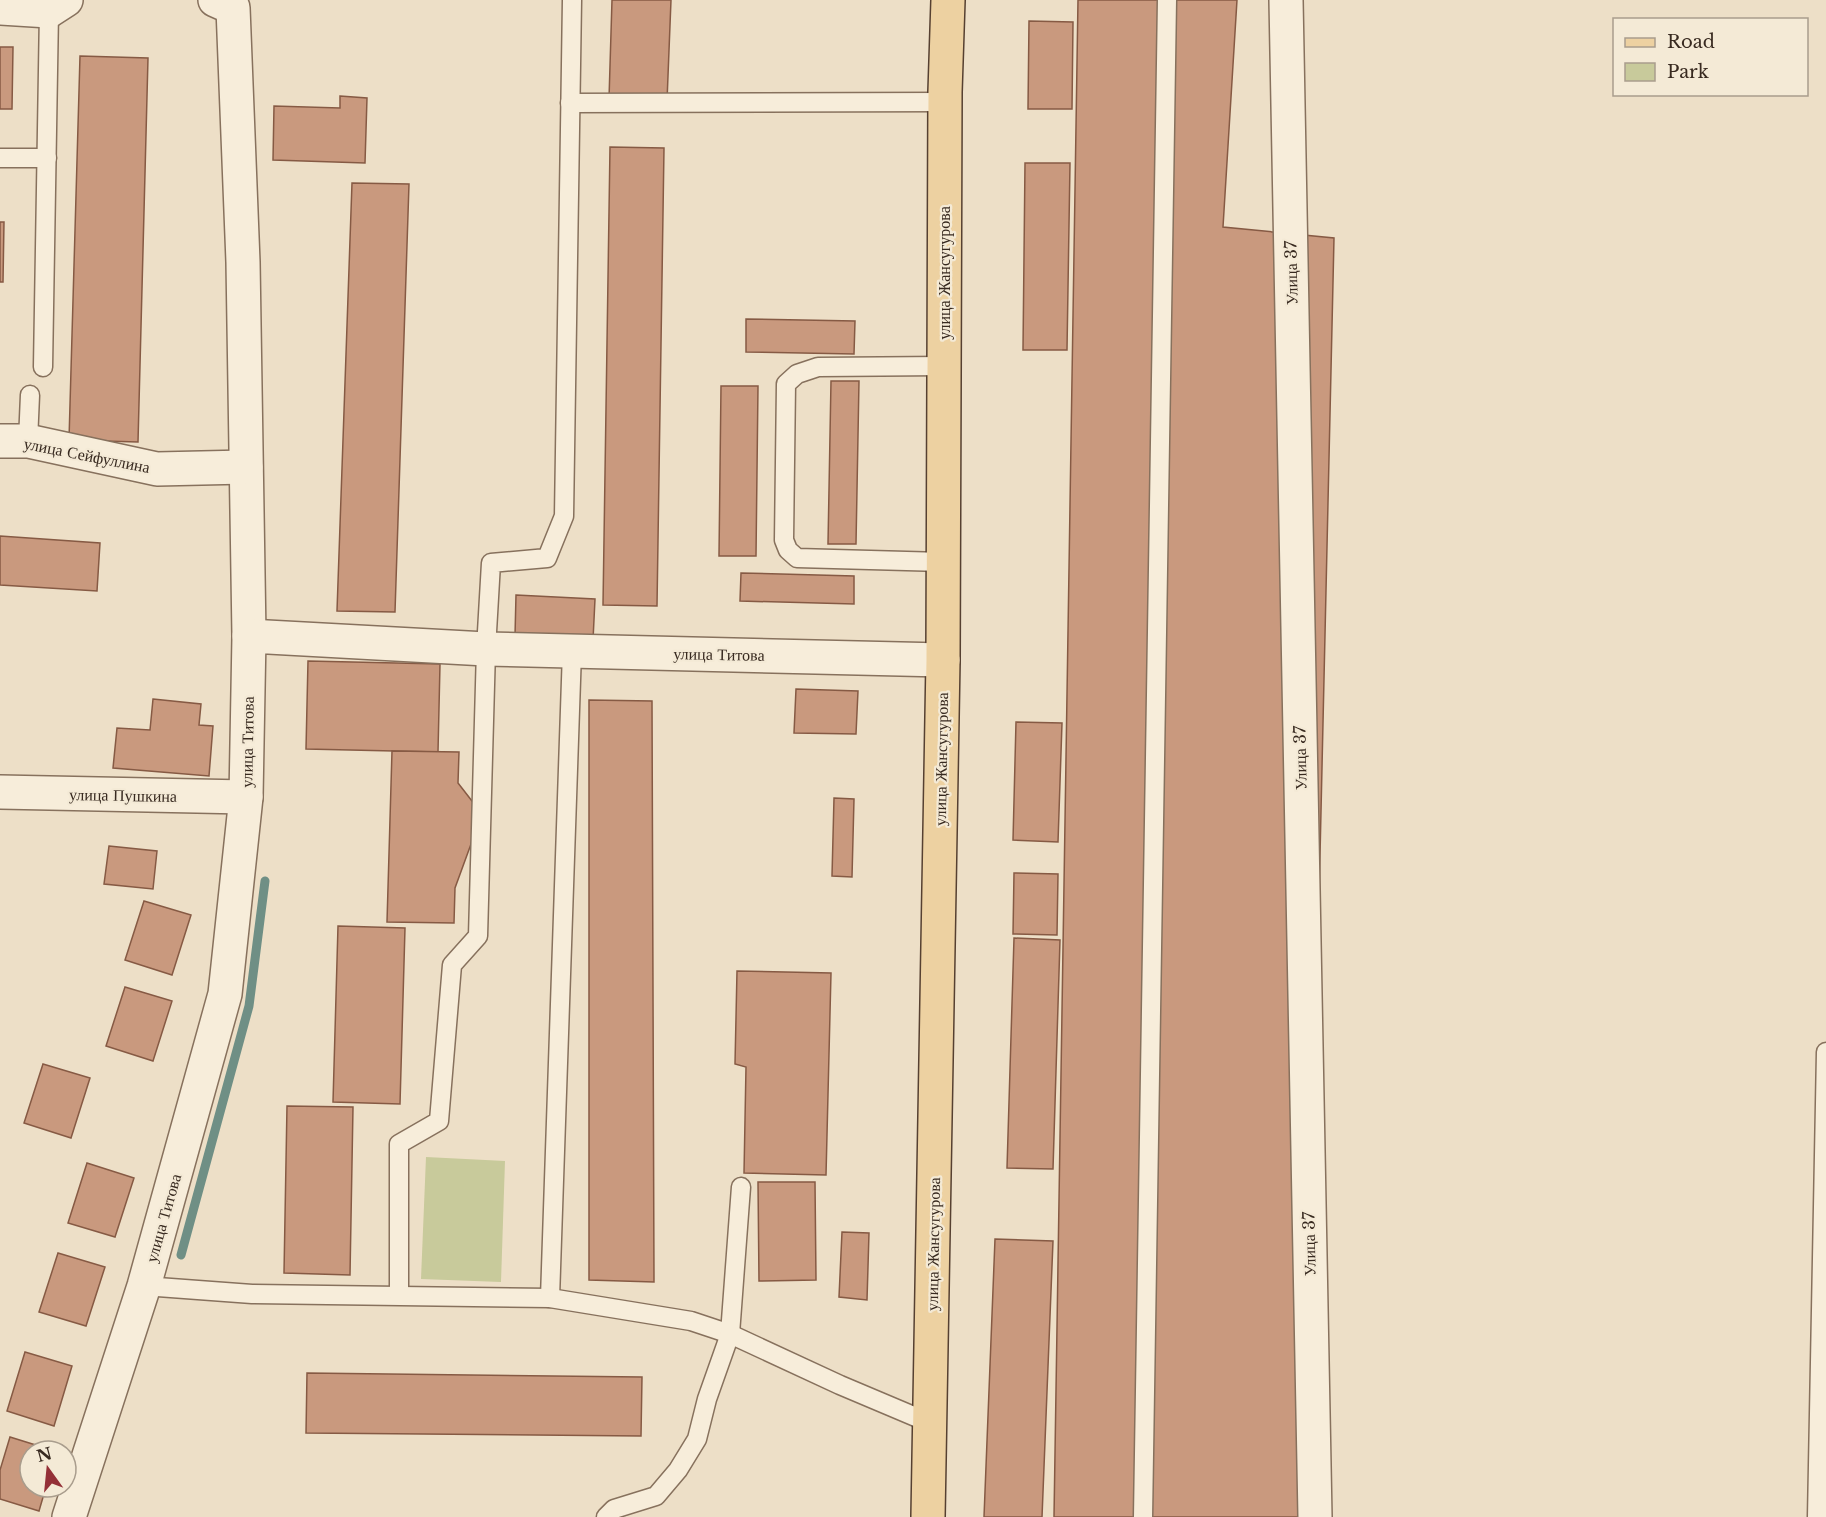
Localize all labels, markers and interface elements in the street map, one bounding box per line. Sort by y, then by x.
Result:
legend [1613,18,1808,96]
text: Road [1667,31,1715,53]
text: Park [1667,61,1709,83]
street label: улица Жансугурова [934,206,954,340]
street label: Улица 37 [1280,240,1302,305]
street label: улица Сейфуллина [22,433,152,477]
street label: улица Титова [673,643,765,665]
street label: улица Жансугурова [930,692,952,826]
street label: улица Титова [236,696,258,788]
street label: Улица 37 [1289,725,1311,790]
street label: улица Пушкина [69,784,177,806]
street label: улица Титова [141,1171,185,1265]
street label: улица Жансугурова [922,1177,944,1311]
street label: Улица 37 [1298,1211,1320,1276]
north arrow [18,1439,78,1499]
text: N [34,1443,54,1466]

